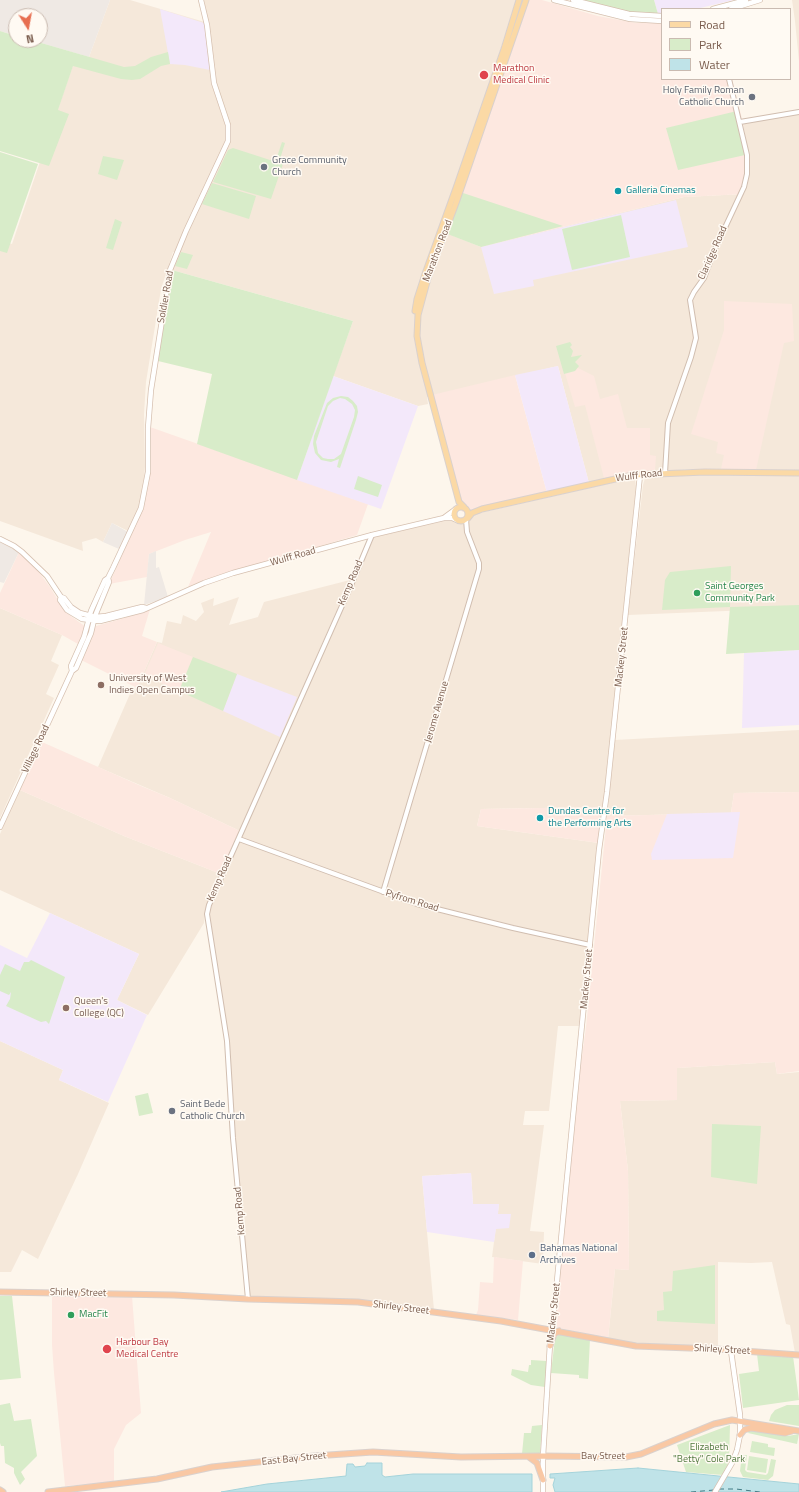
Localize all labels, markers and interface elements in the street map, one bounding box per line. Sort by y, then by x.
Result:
north arrow [8,8,48,48]
legend [661,8,791,80]
text: Road [699,15,725,34]
text: N [25,30,35,47]
text: Park [699,35,722,54]
text: Water [699,55,730,74]
place label: Marathon Medical Clinic [493,63,550,86]
marker: Marathon Medical Clinic [478,69,490,81]
place label: Holy Family Roman Catholic Church [663,85,744,108]
marker: Holy Family Roman Catholic Church [747,92,757,102]
place label: Grace Community Church [272,155,347,178]
marker: Grace Community Church [259,162,269,172]
place label: Galleria Cinemas [626,185,696,197]
marker: Galleria Cinemas [613,186,623,196]
street label: Marathon Road [421,218,455,284]
street label: Claridge Road [696,224,730,282]
street label: Soldier Road [156,270,176,324]
street label: Wulff Road [615,467,663,485]
street label: Wulff Road [269,545,317,569]
street label: Kemp Road [336,559,366,607]
place label: Saint Georges Community Park [705,581,775,604]
marker: Saint Georges Community Park [692,588,702,598]
street label: Mackey Street [613,626,631,688]
place label: University of West Indies Open Campus [109,673,195,696]
marker: University of West Indies Open Campus [96,680,106,690]
street label: Jerome Avenue [422,680,452,744]
street label: Village Road [20,723,52,775]
place label: Dundas Centre for the Performing Arts [548,806,631,830]
marker: Dundas Centre for the Performing Arts [535,813,545,823]
street label: Kemp Road [205,855,235,903]
street label: Pyfrom Road [384,887,440,915]
street label: Mackey Street [578,948,596,1010]
place label: Queen's College (QC) [74,996,124,1020]
marker: Queen's College (QC) [61,1003,71,1013]
place label: Saint Bede Catholic Church [180,1099,245,1122]
marker: Saint Bede Catholic Church [167,1106,177,1116]
street label: Kemp Road [232,1187,248,1235]
place label: Bahamas National Archives [540,1243,617,1266]
marker: Bahamas National Archives [527,1250,537,1260]
street label: Mackey Street [545,1282,563,1344]
street label: Shirley Street [50,1287,106,1299]
street label: Shirley Street [372,1299,430,1317]
place label: MacFit [79,1309,108,1321]
marker: MacFit [66,1310,76,1320]
place label: Harbour Bay Medical Centre [116,1337,178,1360]
marker: Harbour Bay Medical Centre [101,1343,113,1355]
street label: Shirley Street [693,1343,751,1357]
park label: Elizabeth "Betty" Cole Park [673,1442,745,1466]
street label: East Bay Street [261,1450,327,1468]
street label: Bay Street [581,1451,625,1463]

